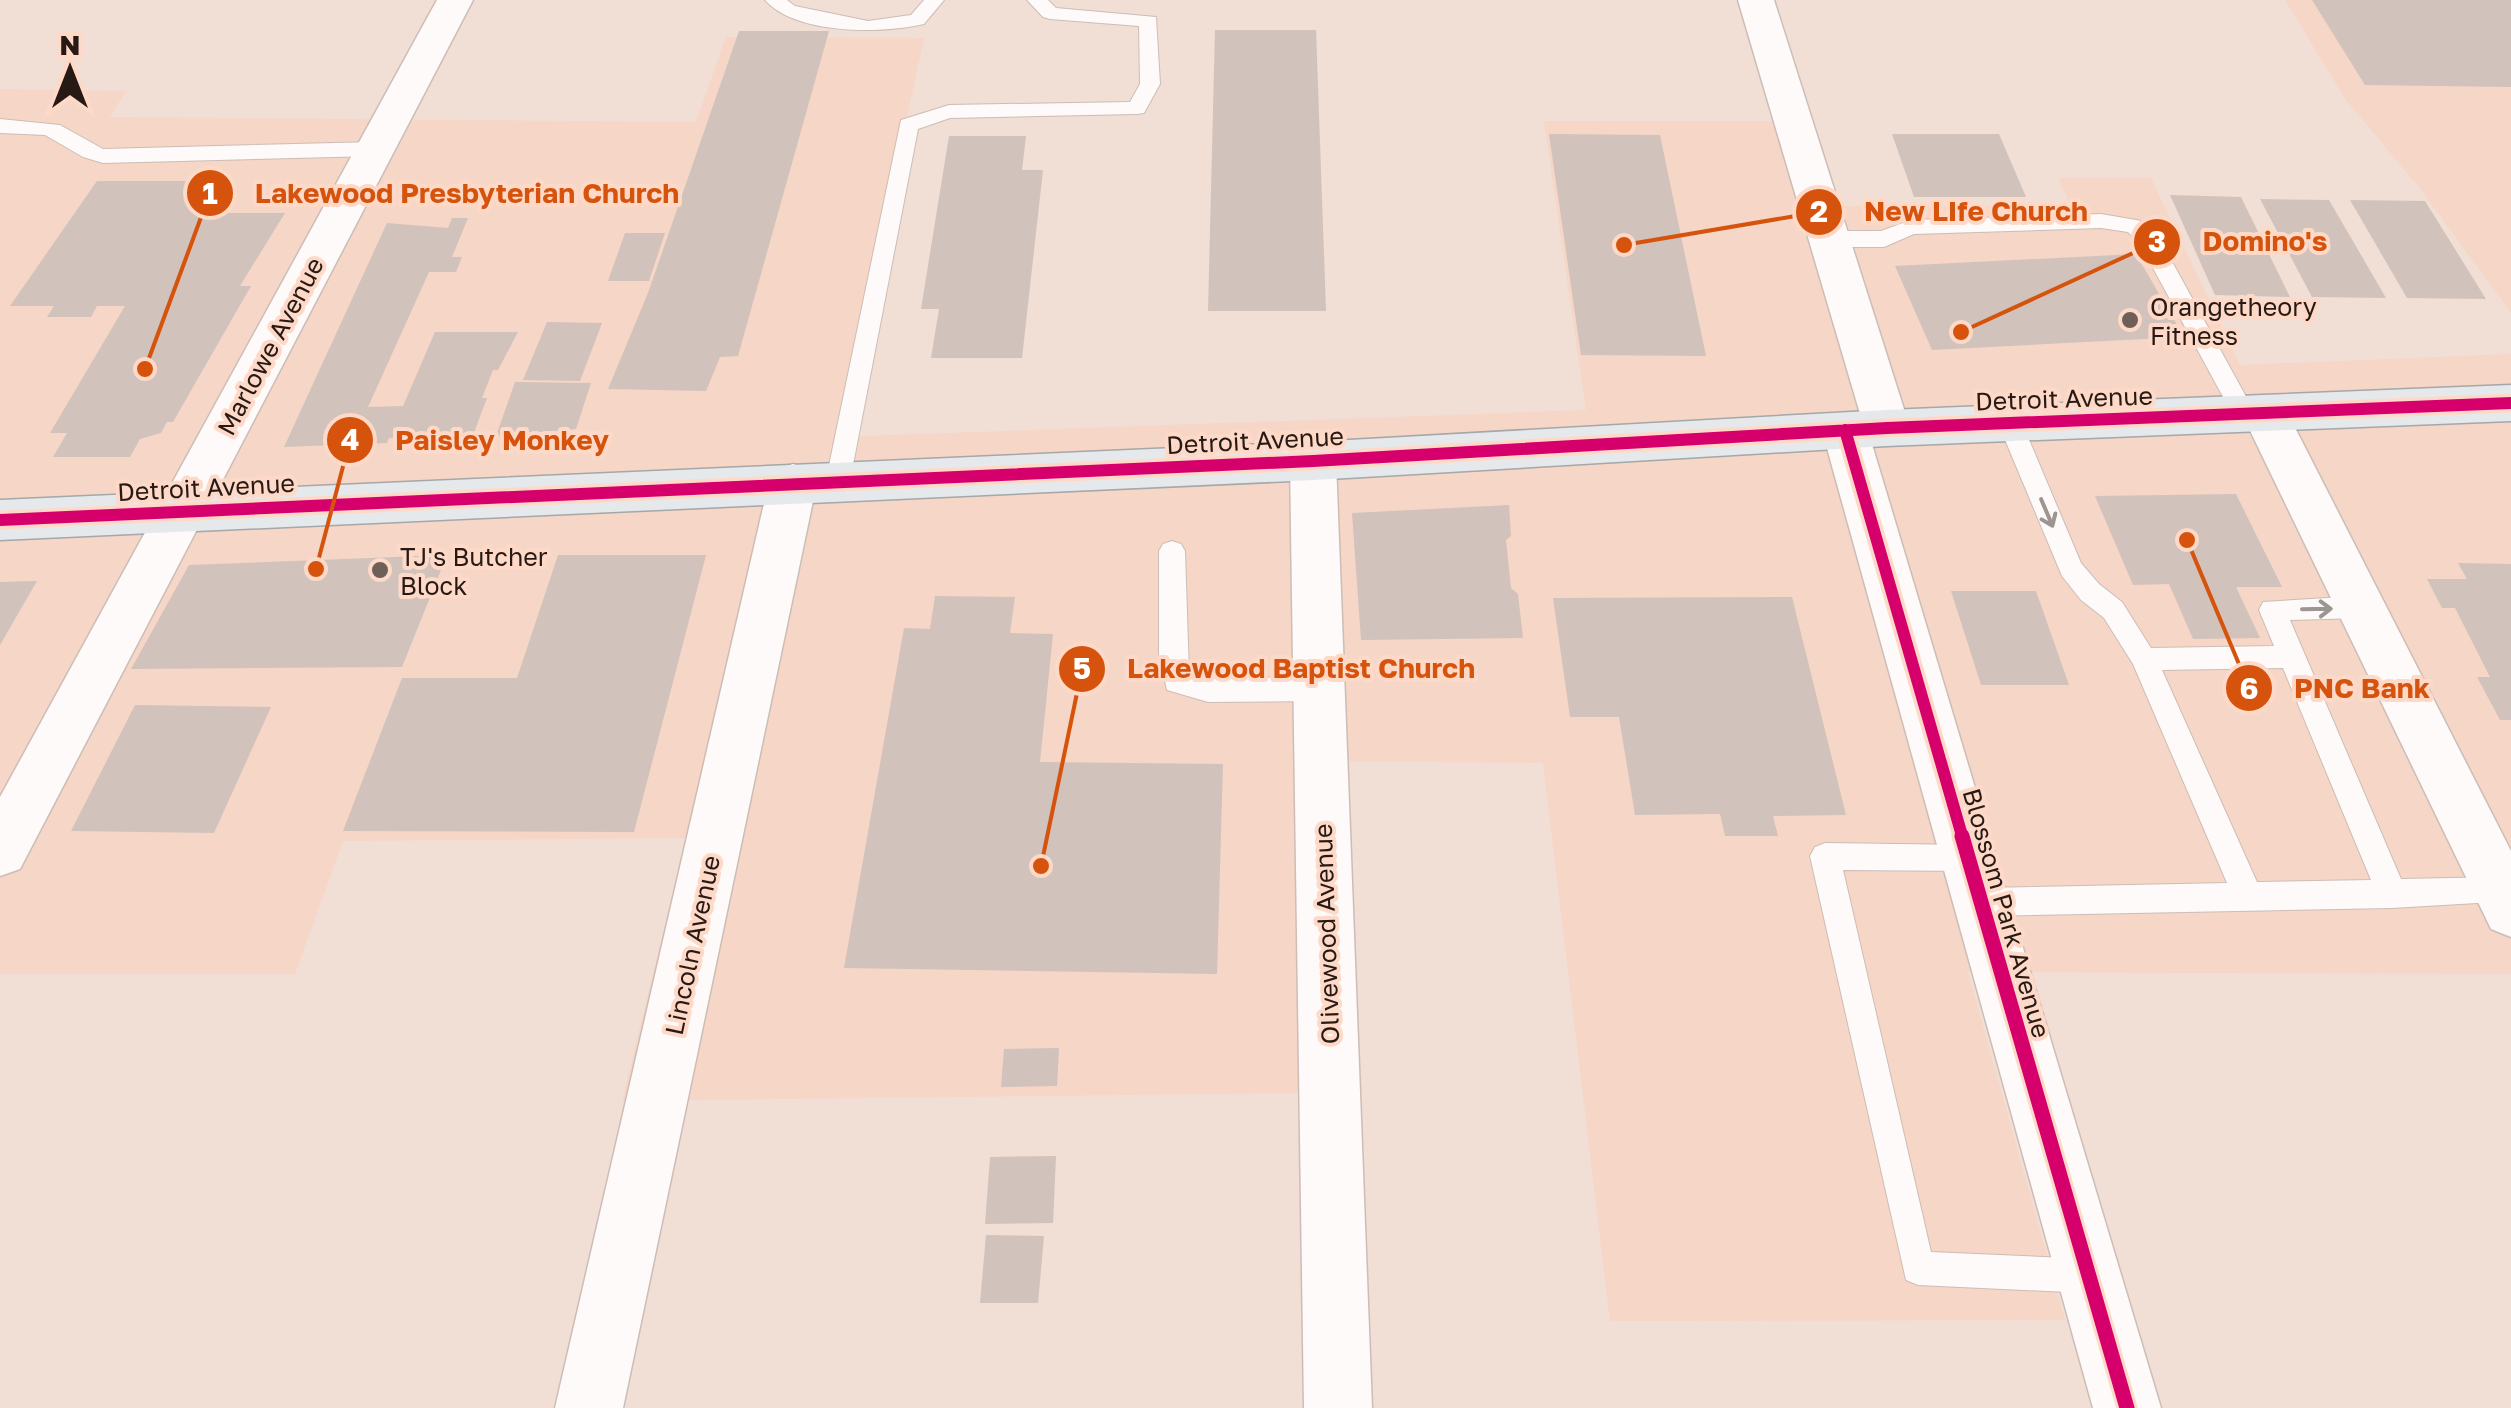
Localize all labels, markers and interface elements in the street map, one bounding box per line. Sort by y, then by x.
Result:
north arrow [20,20,120,120]
text: N [59,28,81,61]
callout: Lakewood Presbyterian Church [185,164,699,222]
text: 1 [202,175,218,211]
text: Lakewood Presbyterian Church [255,176,679,209]
callout: New LIfe Church [1794,183,2108,241]
text: 2 [1810,193,1828,229]
text: New LIfe Church [1864,194,2088,227]
callout: Domino's [2132,213,2347,271]
text: 3 [2148,223,2166,259]
text: Domino's [2203,224,2327,257]
street label: Marlowe Avenue [210,252,330,440]
place label: Orangetheory Fitness [2150,291,2317,351]
marker: Orangetheory Fitness [2119,309,2141,331]
street label: Detroit Avenue [1975,379,2153,417]
callout: Paisley Monkey [325,411,629,469]
street label: Detroit Avenue [1165,420,1345,460]
text: 4 [341,421,359,457]
text: Paisley Monkey [395,423,609,456]
street label: Detroit Avenue [116,467,296,507]
one-way arrow [2039,497,2057,528]
place label: TJ's Butcher Block [400,541,548,601]
marker: TJ's Butcher Block [369,559,391,581]
one-way arrow [2300,599,2332,618]
callout: Lakewood Baptist Church [1057,640,1495,698]
text: 5 [1073,650,1091,686]
text: Lakewood Baptist Church [1127,651,1475,684]
callout: PNC Bank [2224,659,2450,717]
text: 6 [2239,670,2259,706]
text: PNC Bank [2294,671,2430,704]
street label: Blossom Park Avenue [1957,785,2057,1041]
street label: Olivewood Avenue [1307,823,1345,1045]
street label: Lincoln Avenue [658,852,726,1038]

